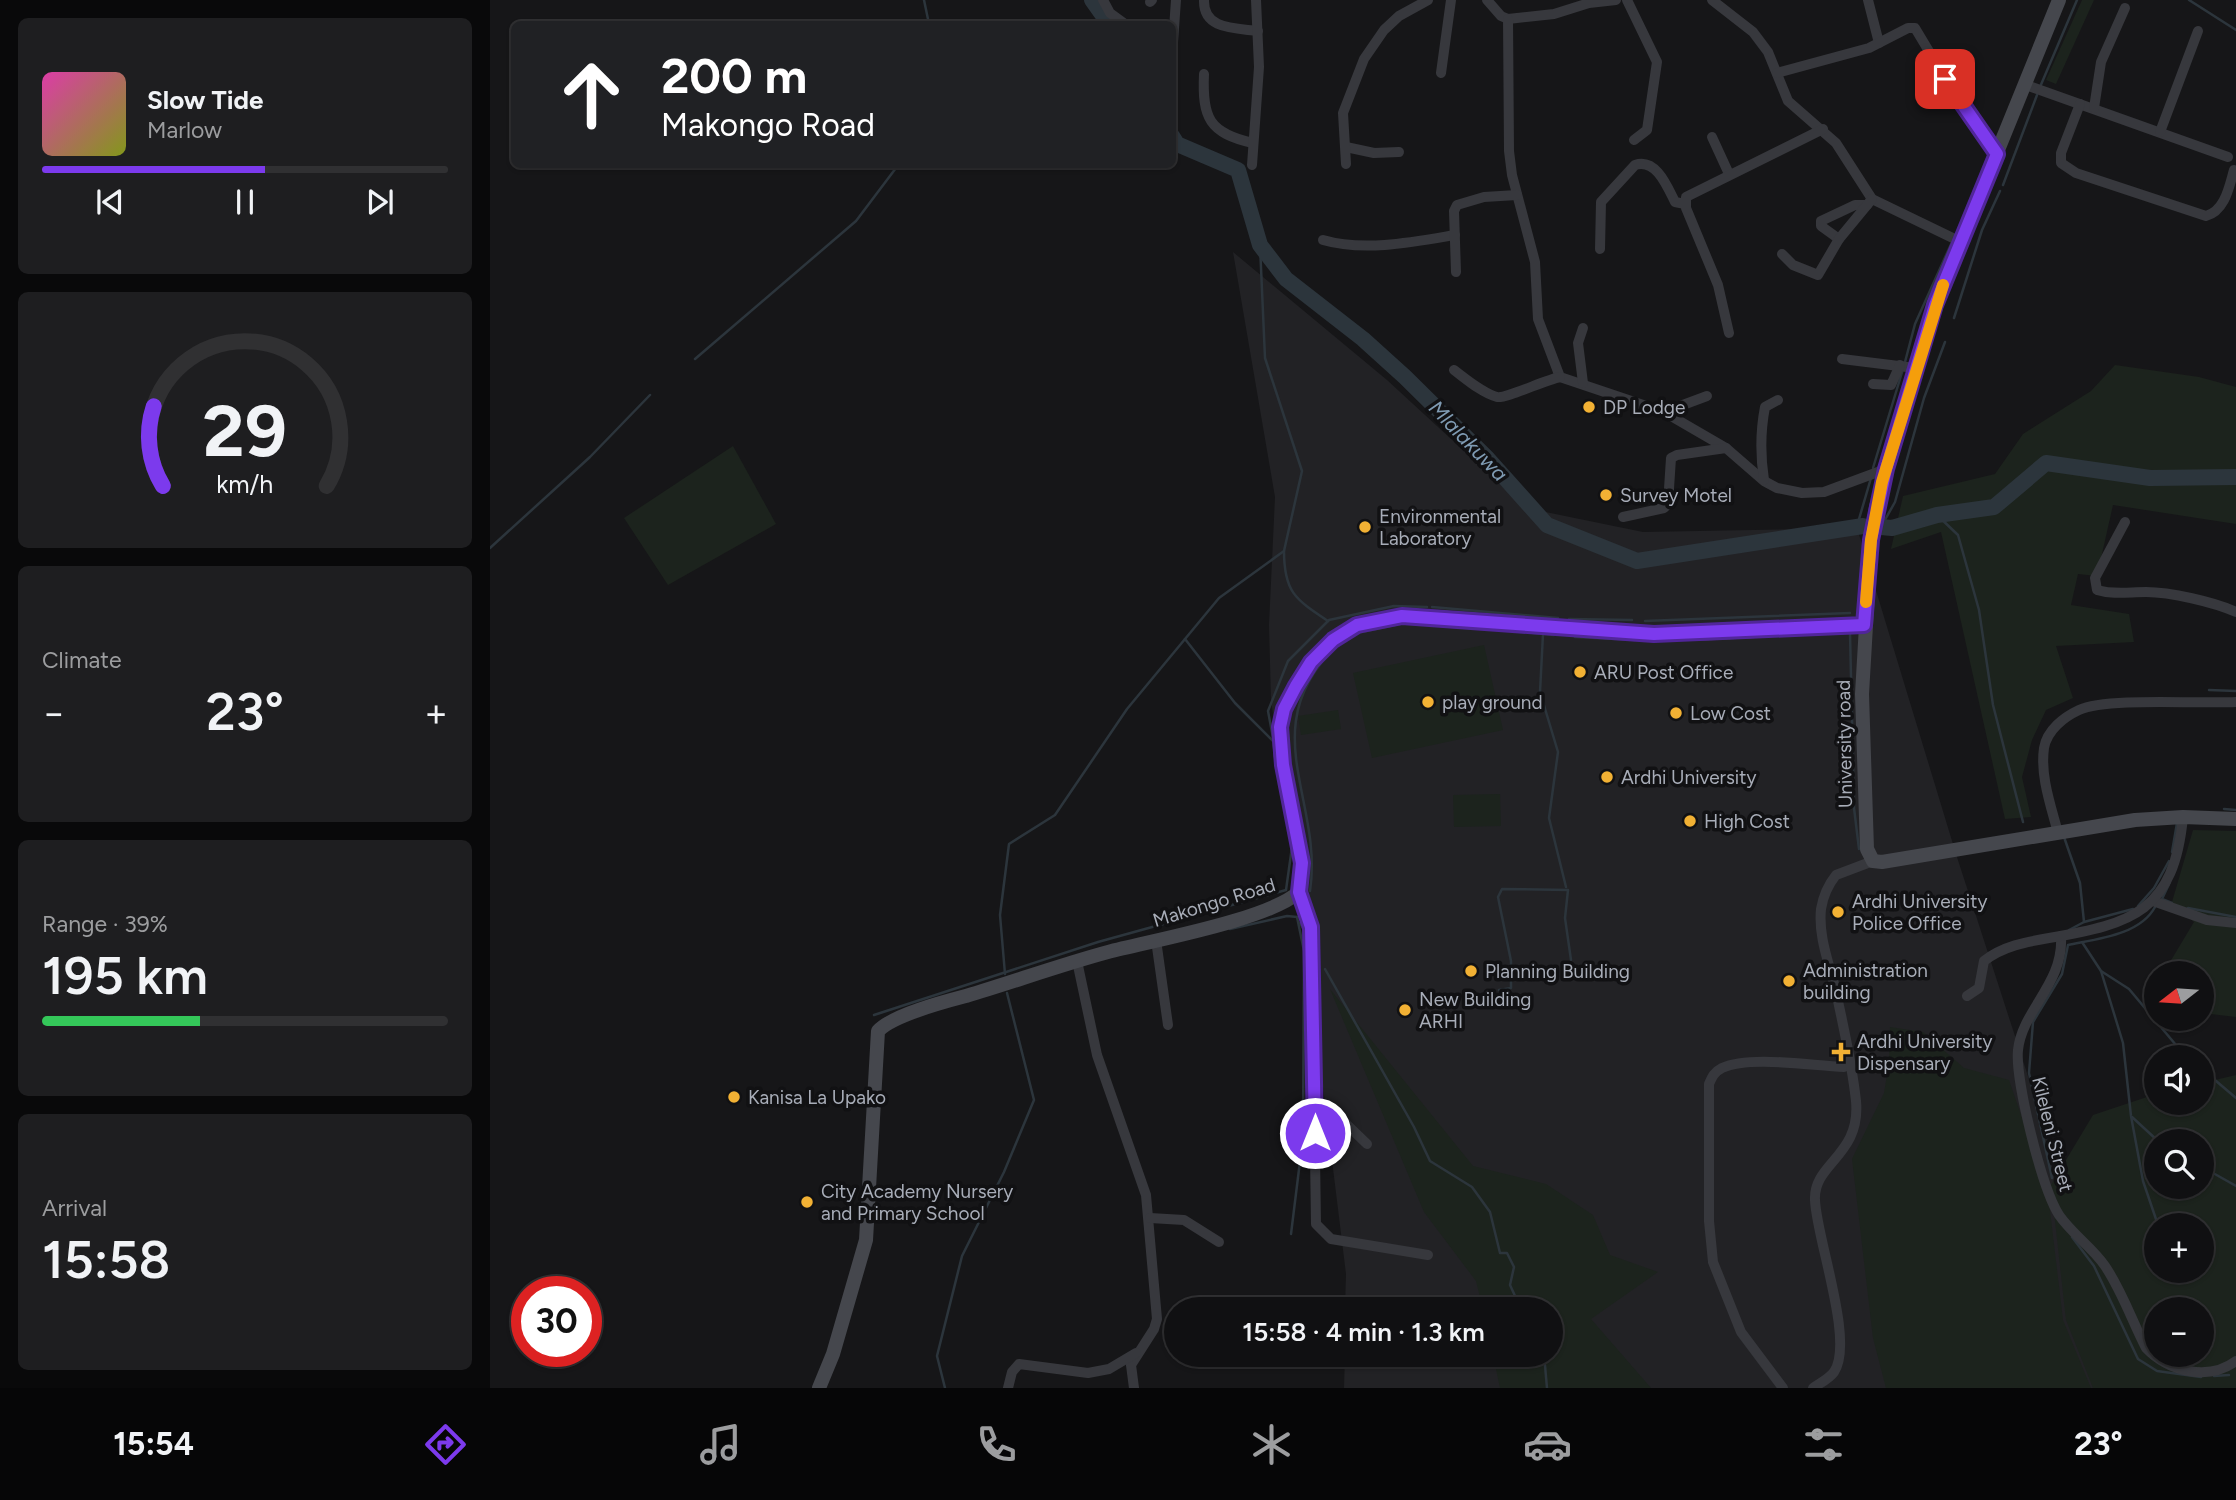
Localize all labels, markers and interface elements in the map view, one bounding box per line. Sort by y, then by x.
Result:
text: 200 m [661,46,807,105]
icon: ahead [546,49,637,140]
pin [1915,49,1975,109]
icon: arrive [1926,60,1964,98]
text: Slow Tide [147,84,263,116]
text: Makongo Road [661,106,875,144]
text: Marlow [147,116,222,144]
icon: previous [91,183,129,221]
icon: pause [226,183,264,221]
icon: next [361,183,399,221]
text: 29 [203,387,287,474]
water label: Mlalakuwa [1424,395,1513,486]
place label: DP Lodge [1603,396,1685,419]
marker: DP Lodge [1581,399,1597,415]
text: km/h [216,469,274,499]
place label: Survey Motel [1620,484,1732,507]
marker: Survey Motel [1598,487,1614,503]
place label: Environmental Laboratory [1379,505,1501,550]
marker: Environmental Laboratory [1357,519,1373,535]
text: Climate [42,646,121,674]
place label: ARU Post Office [1594,661,1733,684]
marker: ARU Post Office [1572,664,1588,680]
street label: University road [1832,680,1857,808]
text: 23° [206,681,284,743]
text: − [42,690,66,736]
text: + [424,690,448,736]
place label: play ground [1442,691,1543,714]
marker: play ground [1420,694,1436,710]
place label: Low Cost [1690,702,1771,725]
marker: Low Cost [1668,705,1684,721]
place label: Ardhi University [1621,766,1756,789]
marker: Ardhi University [1599,769,1615,785]
place label: High Cost [1704,810,1790,833]
marker: High Cost [1682,813,1698,829]
street label: Makongo Road [1150,873,1278,932]
place label: Ardhi University Police Office [1852,890,1987,935]
marker: Ardhi University Police Office [1830,904,1846,920]
text: Range · 39% [42,910,168,938]
text: 195 km [42,945,208,1007]
place label: Administration building [1803,959,1928,1004]
place label: Planning Building [1485,960,1630,983]
north arrow [2144,961,2214,1031]
map controls [2144,961,2214,1367]
marker: Planning Building [1463,963,1479,979]
marker: Administration building [1781,973,1797,989]
place label: New Building ARHI [1419,988,1532,1033]
marker: New Building ARHI [1397,1002,1413,1018]
place label: Ardhi University Dispensary [1857,1030,1992,1075]
marker: Ardhi University Dispensary [1831,1042,1851,1062]
button: sound [2144,1045,2214,1115]
street label: Kileleni Street [2027,1074,2078,1194]
place label: Kanisa La Upako [748,1086,886,1109]
marker: Kanisa La Upako [726,1089,742,1105]
position arrow [1278,1096,1352,1170]
button: search [2144,1129,2214,1199]
place label: City Academy Nursery and Primary School [821,1180,1013,1225]
text: Arrival [42,1194,107,1222]
marker: City Academy Nursery and Primary School [799,1194,815,1210]
button: + [2144,1213,2214,1283]
text: 15:58 [42,1229,170,1291]
speed limit sign: 30 [511,1276,602,1367]
button: − [2144,1297,2214,1367]
text: 15:58 · 4 min · 1.3 km [1242,1316,1485,1348]
icon: directions [421,1420,470,1469]
icon: music [696,1420,745,1469]
icon: phone [972,1420,1021,1469]
icon: climate [1247,1420,1296,1469]
icon: car [1523,1420,1572,1469]
icon: filters [1799,1420,1848,1469]
text: 15:54 [113,1425,194,1463]
text: 23° [2074,1425,2123,1463]

